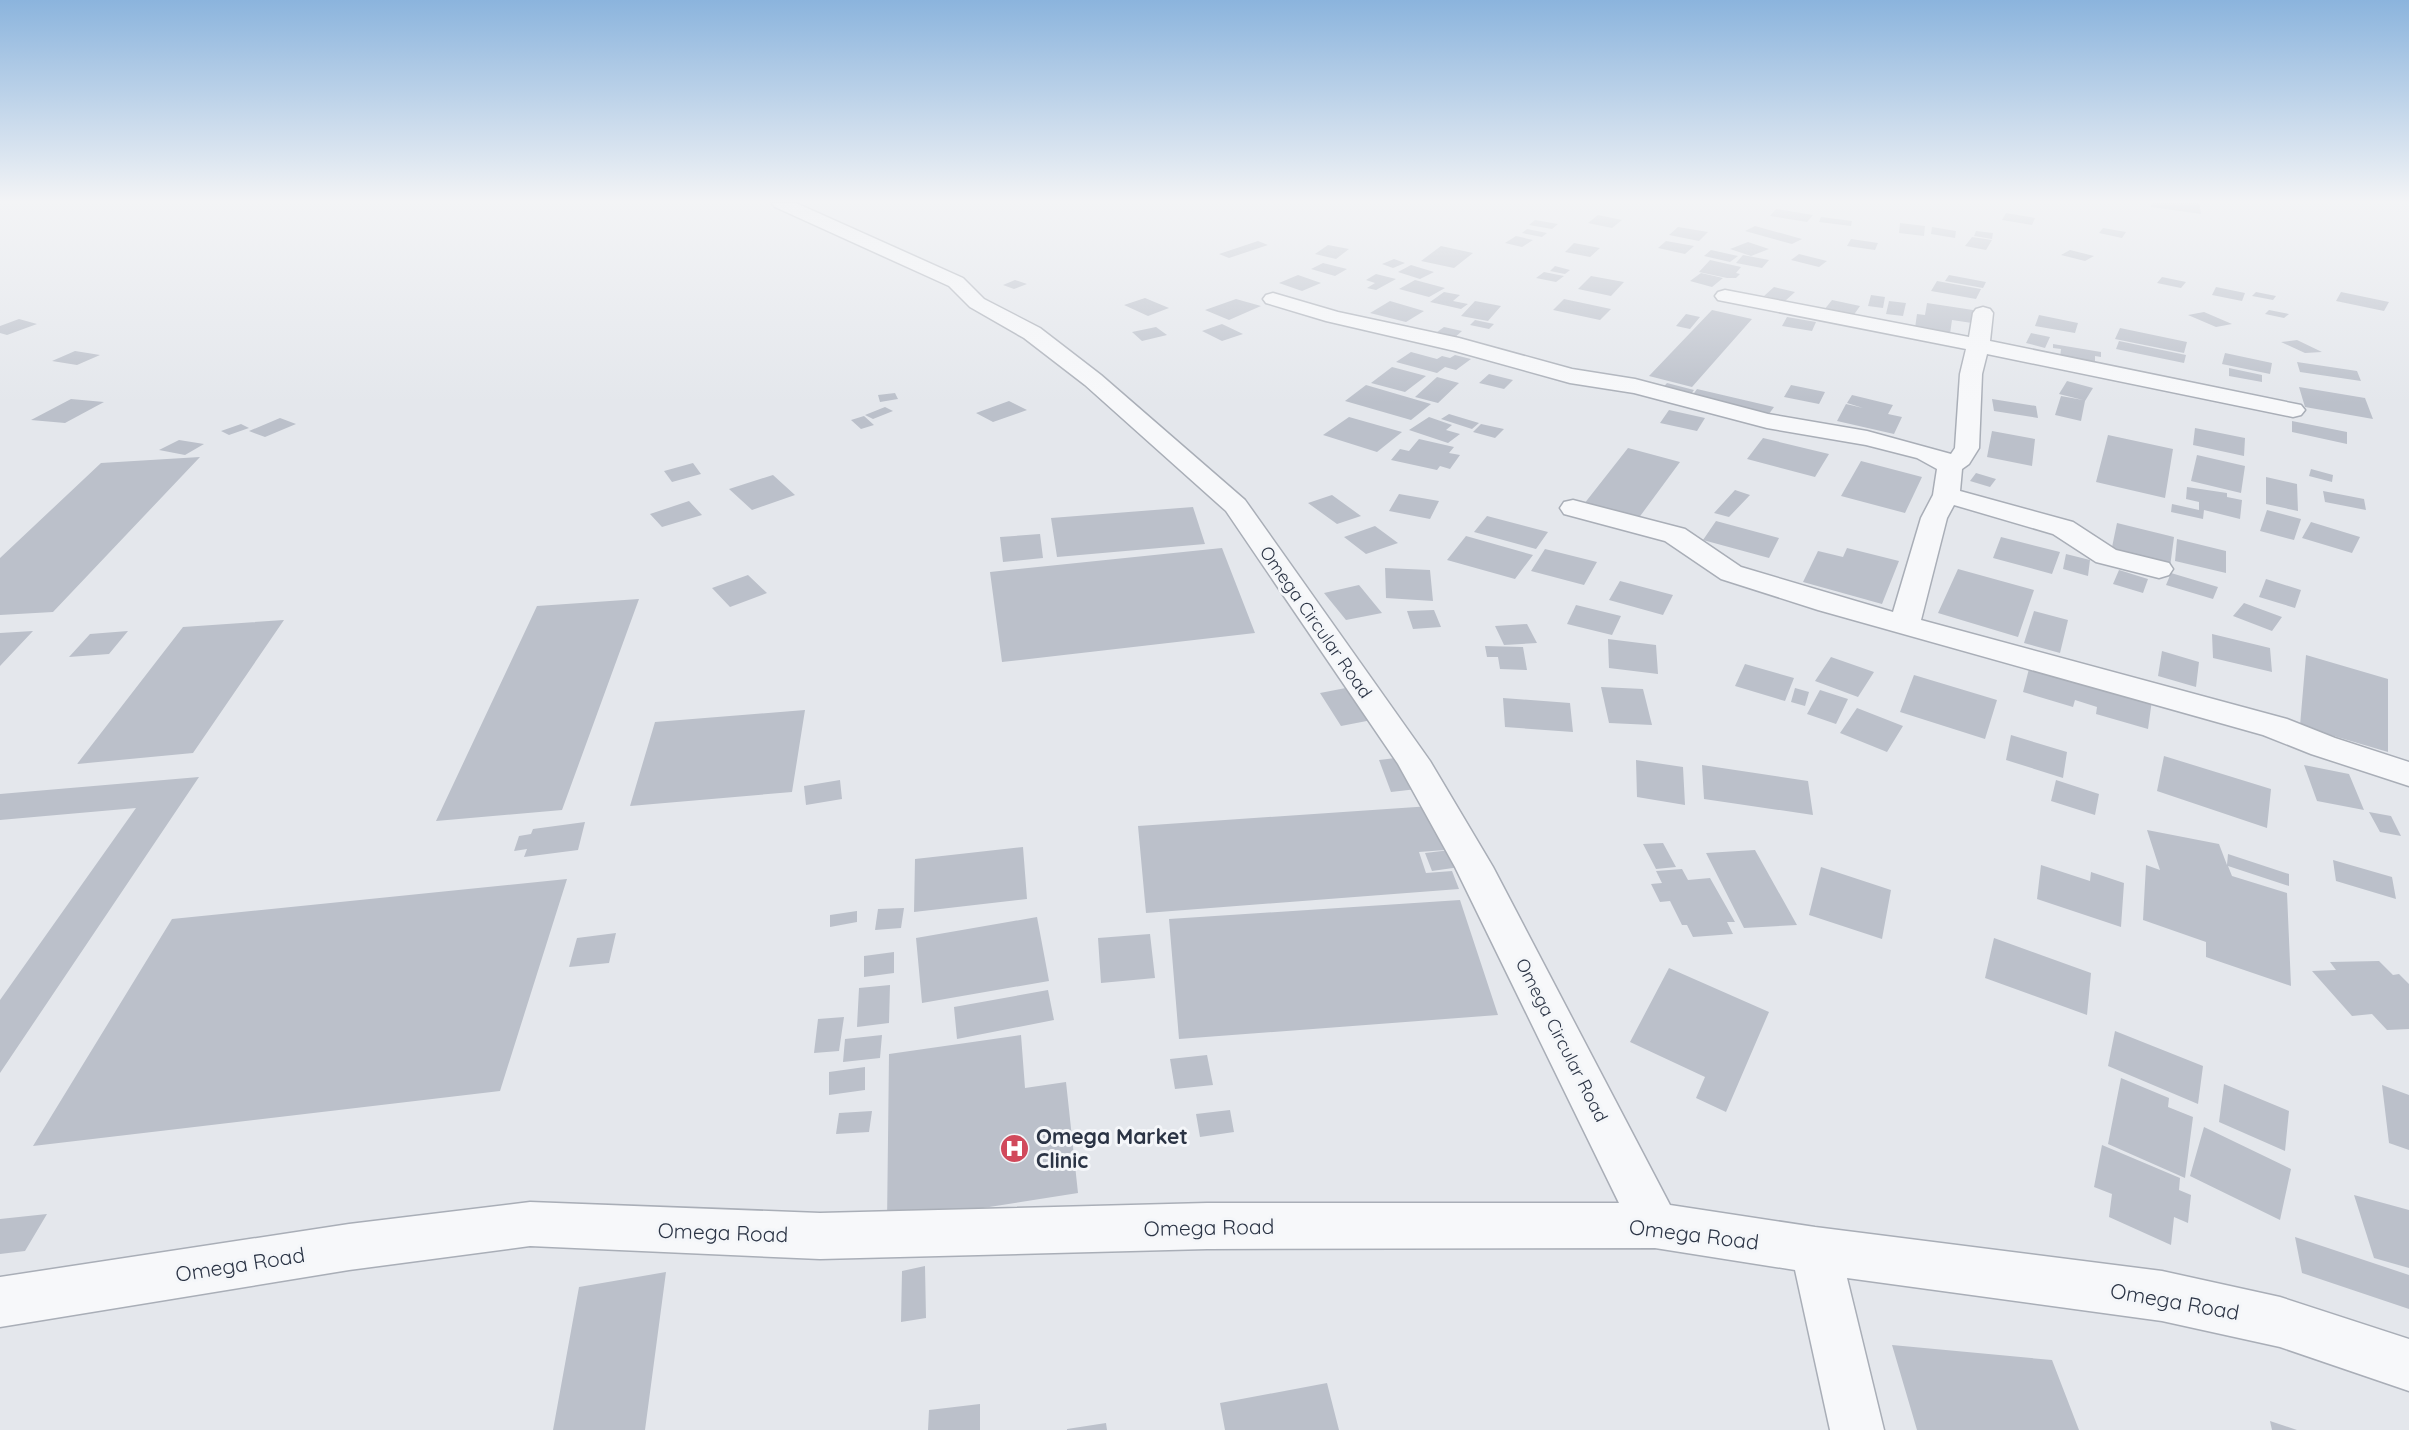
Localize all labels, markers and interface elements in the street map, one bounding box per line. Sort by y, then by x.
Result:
street label: Omega Circular Road [1255,541,1377,703]
street label: Omega Circular Road [1511,954,1613,1126]
place label: Omega Market Clinic [1036,1123,1188,1173]
hospital icon: Omega Market Clinic [999,1132,1031,1164]
street label: Omega Road [1144,1213,1274,1241]
street label: Omega Road [1628,1213,1760,1255]
street label: Omega Road [657,1217,789,1247]
street label: Omega Road [173,1241,307,1287]
street label: Omega Road [2108,1277,2242,1325]

